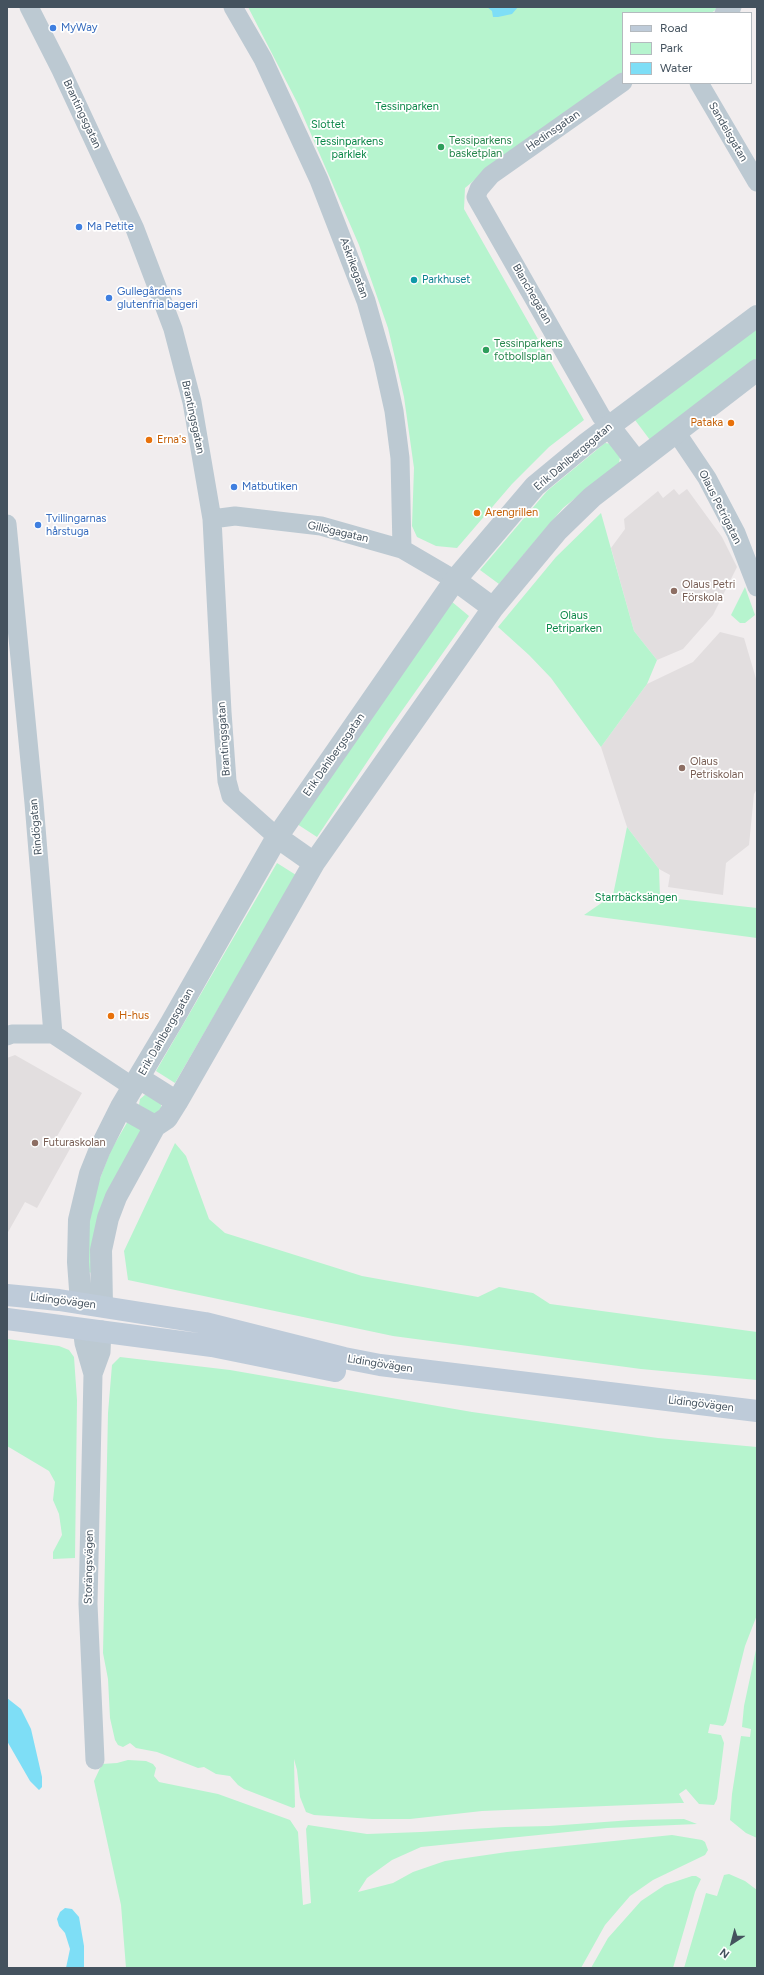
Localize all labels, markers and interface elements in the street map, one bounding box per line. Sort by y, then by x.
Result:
legend [622,12,752,84]
place label: MyWay [61,21,98,35]
text: Road [660,21,688,35]
marker: MyWay [48,23,58,33]
text: Park [660,41,683,55]
text: Water [660,61,692,75]
street label: Brantingsgatan [60,77,104,151]
park label: Tessinparken [375,100,439,114]
street label: Sandelsgatan [706,100,750,164]
street label: Hedinsgatan [524,108,582,154]
park label: Slottet [311,118,345,132]
place label: Tessiparkens basketplan [449,134,512,160]
park label: Tessinparkens parklek [315,135,383,161]
marker: Tessiparkens basketplan [436,142,446,152]
place label: Ma Petite [87,220,134,234]
marker: Ma Petite [74,222,84,232]
street label: Askrikegatan [337,236,371,300]
street label: Blanchegatan [510,262,554,326]
place label: Parkhuset [422,273,470,287]
marker: Parkhuset [409,275,419,285]
place label: Gullegårdens glutenfria bageri [117,285,198,311]
marker: Gullegårdens glutenfria bageri [104,293,114,303]
place label: Tessinparkens fotbollsplan [494,337,563,363]
marker: Tessinparkens fotbollsplan [481,345,491,355]
street label: Brantingsgatan [179,379,207,455]
place label: Pataka [691,416,723,430]
marker: Pataka [726,418,736,428]
street label: Erik Dahlbergsgatan [531,420,615,494]
place label: Erna's [157,433,186,447]
marker: Erna's [144,435,154,445]
street label: Olaus Petrigatan [696,468,744,546]
place label: Matbutiken [242,480,298,494]
marker: Matbutiken [229,482,239,492]
place label: Arengrillen [485,506,538,520]
marker: Arengrillen [472,508,482,518]
place label: Tvillingarnas hårstuga [46,512,106,538]
street label: Gillögagatan [306,519,370,545]
marker: Tvillingarnas hårstuga [33,520,43,530]
place label: Olaus Petri Förskola [682,578,735,604]
marker: Olaus Petri Förskola [669,586,679,596]
park label: Olaus Petriparken [546,609,602,635]
street label: Brantingsgatan [215,701,233,777]
street label: Erik Dahlbergsgatan [300,711,368,799]
place label: Olaus Petriskolan [690,755,744,781]
marker: Olaus Petriskolan [677,763,687,773]
street label: Rindögatan [27,798,45,856]
park label: Starrbäcksängen [595,891,677,905]
street label: Erik Dahlbergsgatan [136,986,196,1078]
place label: H-hus [119,1009,149,1023]
marker: H-hus [106,1011,116,1021]
place label: Futuraskolan [43,1136,106,1150]
marker: Futuraskolan [30,1138,40,1148]
street label: Lidingövägen [29,1290,97,1312]
street label: Lidingövägen [346,1352,414,1376]
street label: Lidingövägen [667,1393,735,1415]
street label: Storängsvägen [82,1530,96,1604]
north arrow [712,1923,752,1963]
text: N [717,1945,732,1961]

